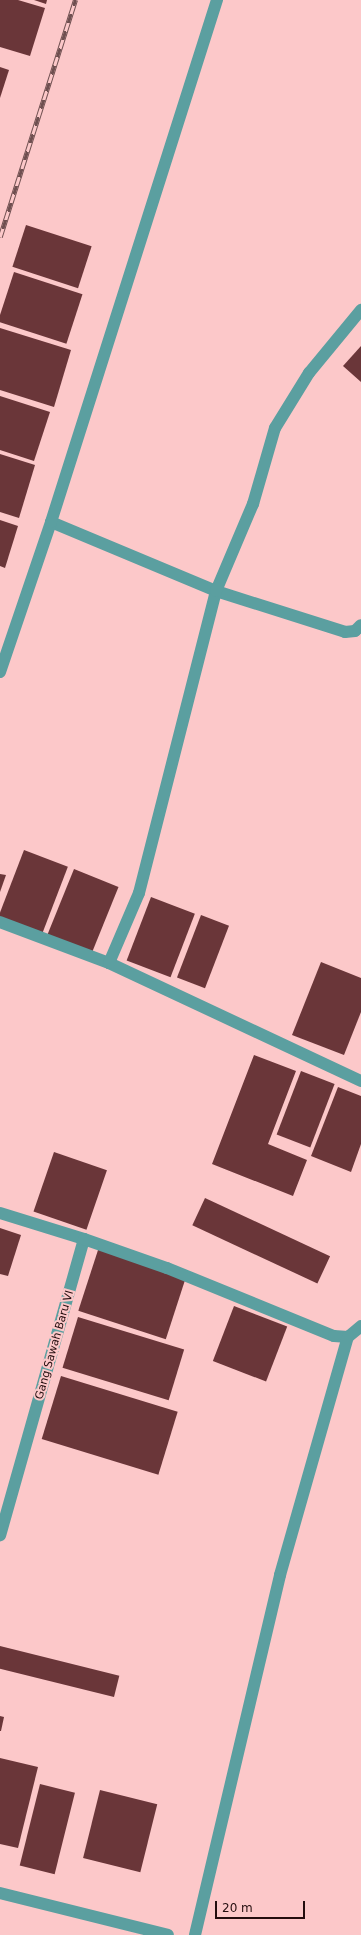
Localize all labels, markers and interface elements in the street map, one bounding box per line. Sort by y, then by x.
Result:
street label: Gang Sawah Baru VI [33,1289,77,1401]
scale bar [217,1893,307,1919]
text: 20 m [222,1901,253,1915]

